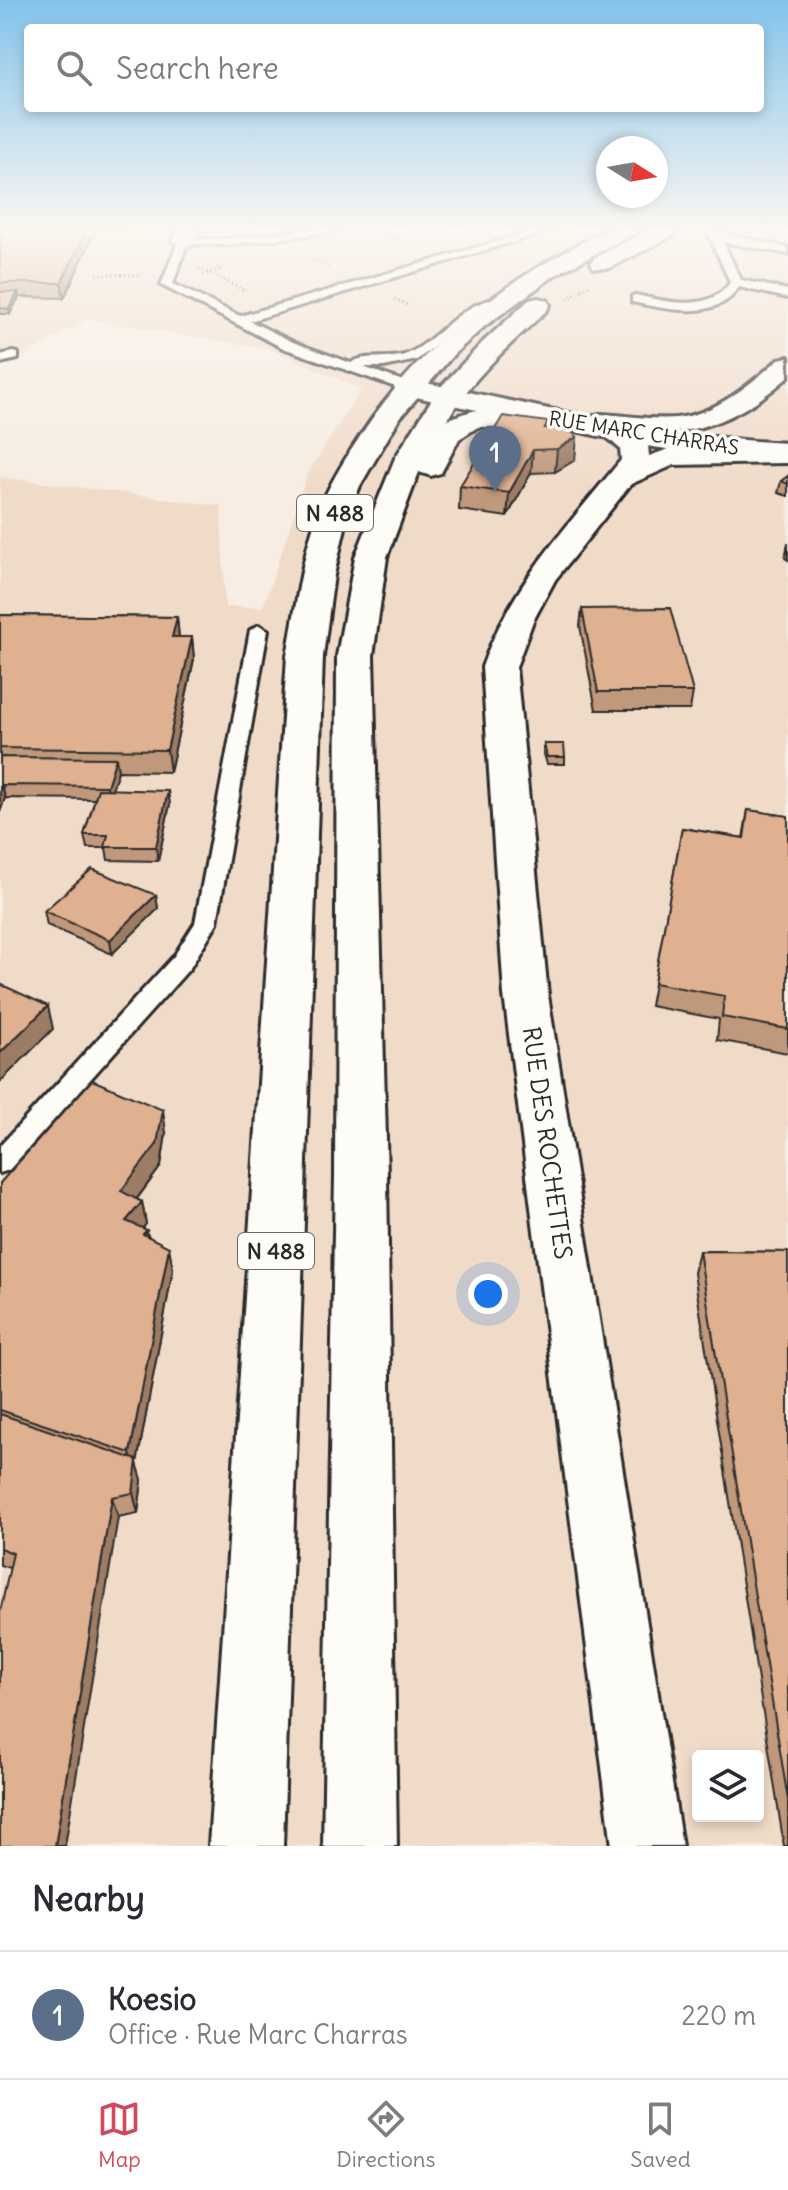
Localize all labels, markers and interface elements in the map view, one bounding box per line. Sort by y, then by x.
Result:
search box [24,24,764,112]
icon: search [52,46,96,90]
text: Search here [116,49,279,87]
north arrow [596,136,668,208]
street label: RUE MARC CHARRAS [547,405,741,460]
pin: 1 [469,426,521,492]
road number: N 488 [297,495,373,531]
street label: RUE DES ROCHETTES [517,1025,579,1261]
road number: N 488 [238,1233,314,1269]
your location [468,1274,508,1314]
map controls [692,1750,764,1822]
button: layers [692,1750,764,1822]
text: Nearby [32,1877,145,1920]
text: Koesio [108,1980,196,2018]
text: 1 [53,1999,63,2032]
text: 220 m [681,1999,756,2032]
text: Office · Rue Marc Charras [108,2018,408,2051]
tab: Map [97,2097,141,2173]
tab: Directions [336,2097,436,2173]
tab: Saved [630,2097,691,2173]

